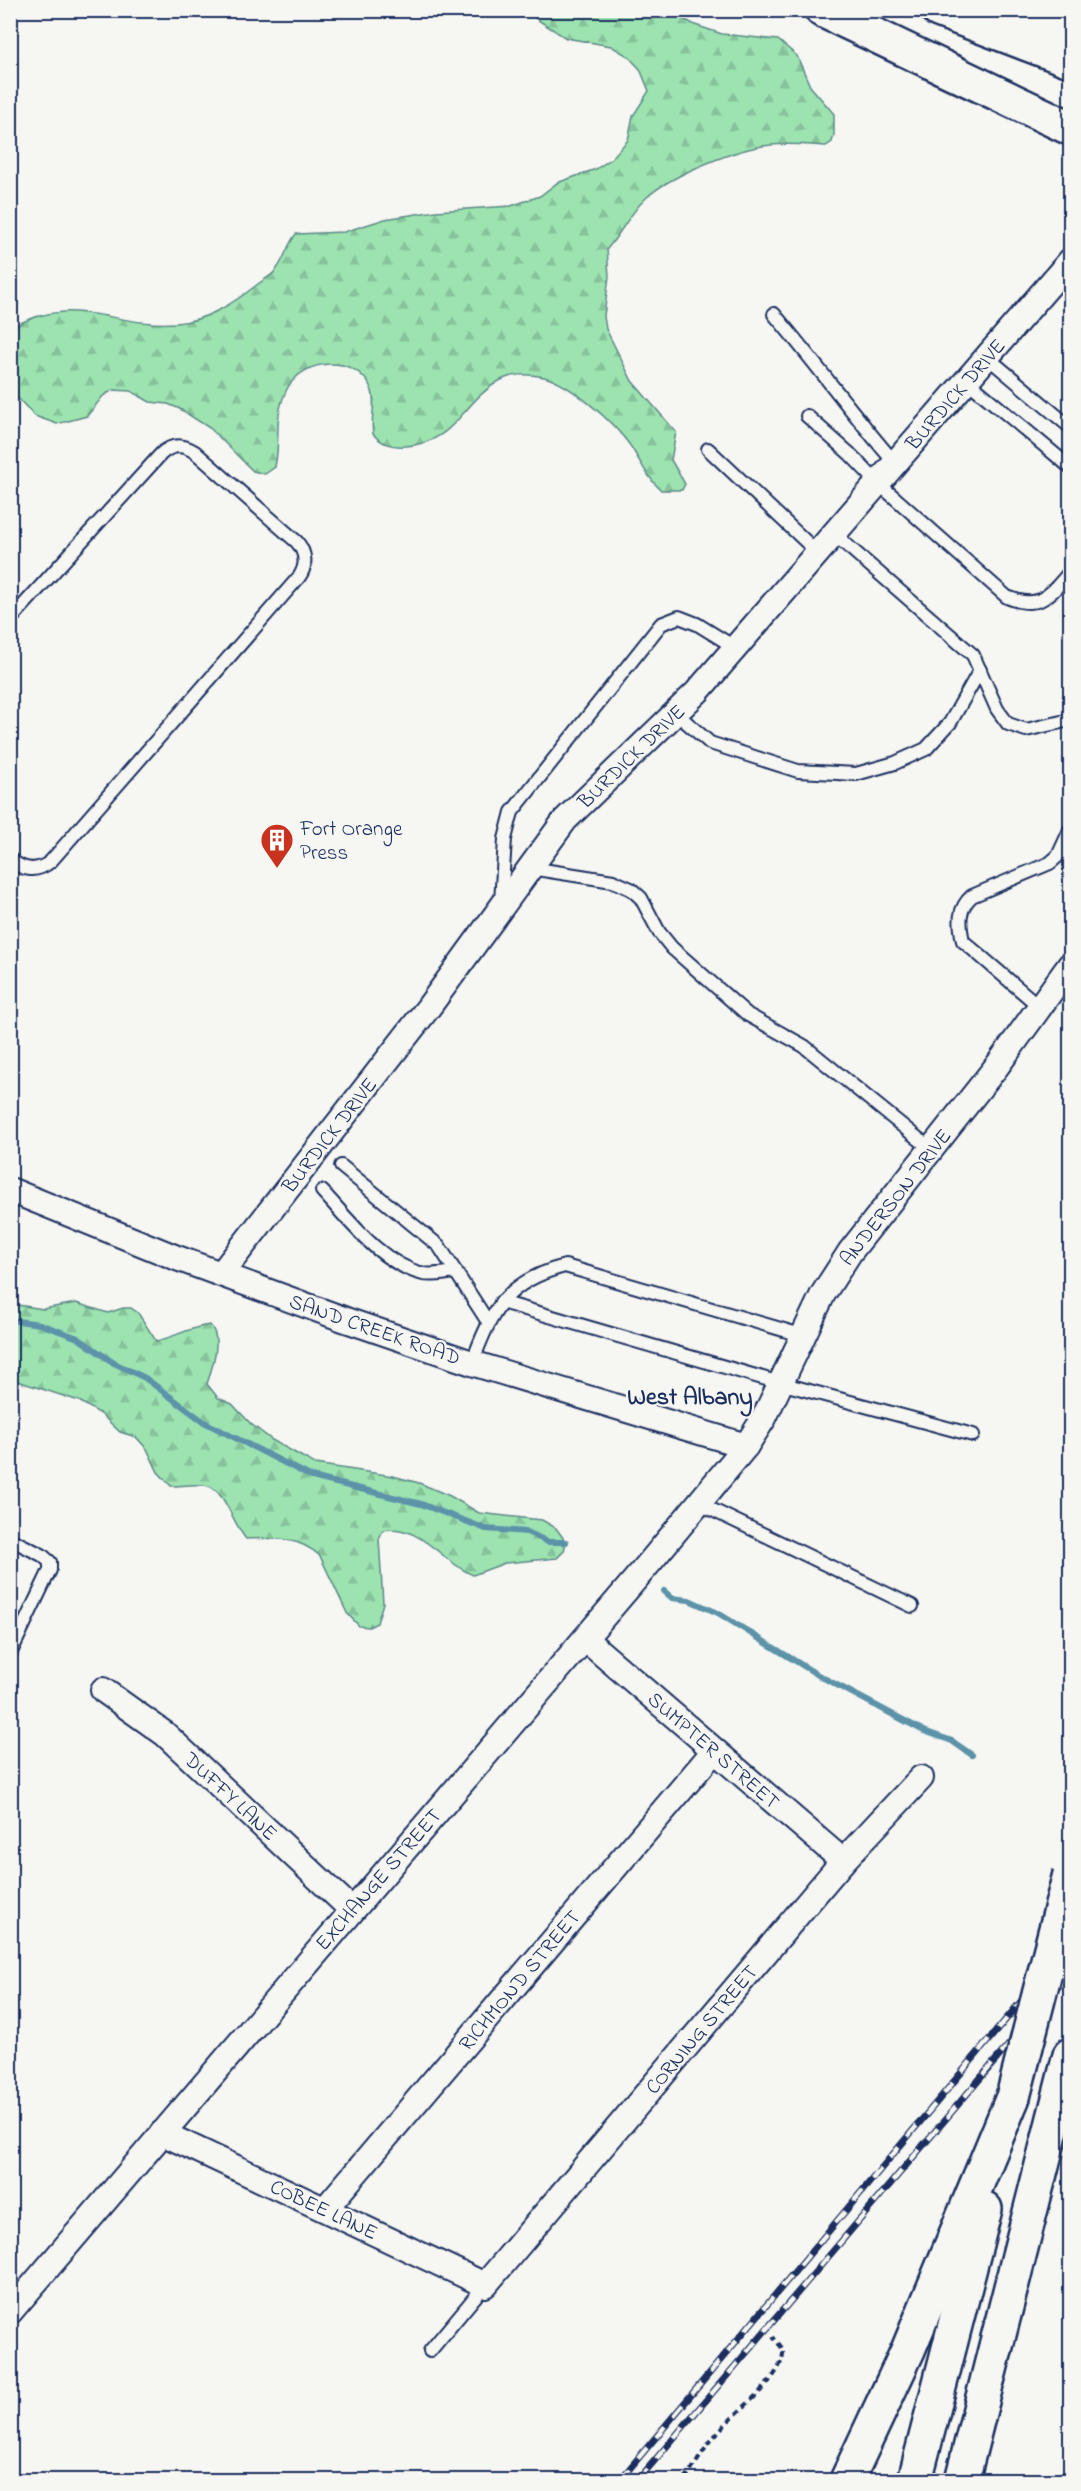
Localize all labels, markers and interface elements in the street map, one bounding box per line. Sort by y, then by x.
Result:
street label: BURDICK DRIVE [899,333,1014,459]
street label: BURDICK DRIVE [571,698,693,817]
place label: Fort Orange Press [299,815,403,869]
building icon: Fort Orange Press [259,822,295,869]
street label: BURDICK DRIVE [275,1072,385,1201]
street label: ANDERSON DRIVE [833,1123,960,1273]
street label: SAND CREEK ROAD [285,1288,464,1374]
district label: West Albany [627,1381,753,1417]
street label: SUMPTER STREET [640,1686,785,1817]
street label: DUFFY LANE [175,1745,283,1849]
street label: EXCHANGE STREET [309,1803,450,1958]
street label: RICHMOND STREET [452,1904,589,2058]
street label: CORNING STREET [639,1959,766,2102]
street label: COBEE LANE [264,2173,382,2249]

